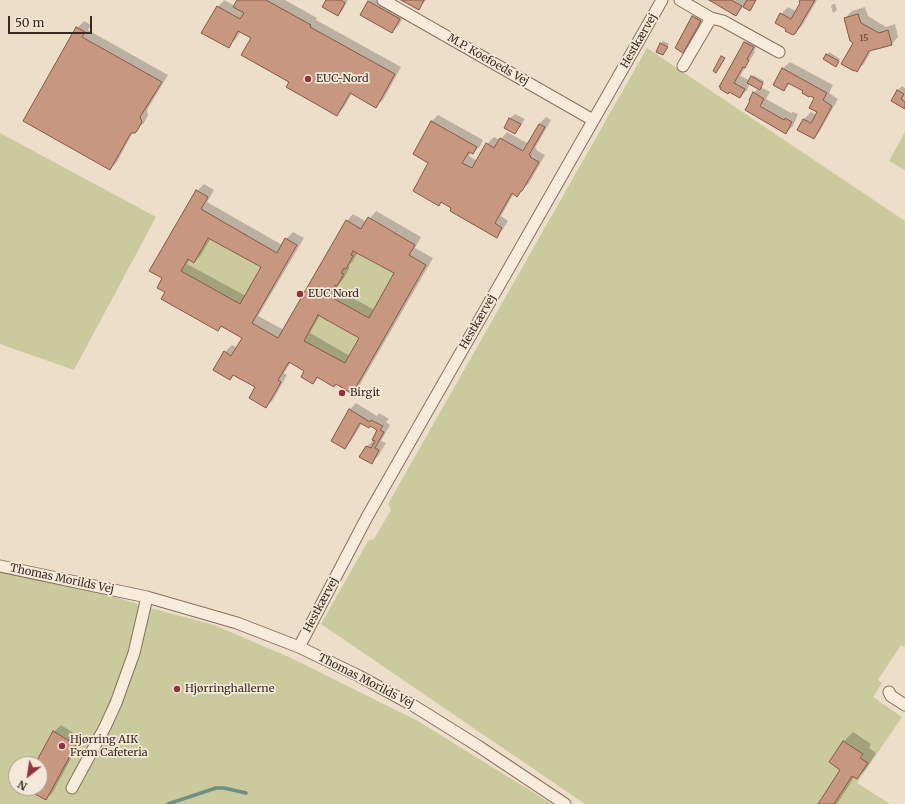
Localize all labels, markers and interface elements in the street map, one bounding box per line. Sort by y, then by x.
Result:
scale bar [10,8,94,34]
street label: Hestkærvej [618,11,660,71]
text: 50 m [15,15,44,30]
street label: M.P. Koefoeds Vej [445,31,531,89]
house number: 15 [859,33,869,43]
place label: EUC-Nord [316,72,369,86]
marker: EUC-Nord [303,74,313,84]
place label: EUC Nord [308,287,359,301]
marker: EUC Nord [295,289,305,299]
street label: Hestkærvej [457,292,499,352]
place label: Birgit [350,386,380,400]
marker: Birgit [337,388,347,398]
street label: Thomas Morilds Vej [9,562,115,596]
street label: Hestkærvej [301,575,341,635]
street label: Thomas Morilds Vej [316,651,416,711]
place label: Hjørringhallerne [185,682,274,696]
marker: Hjørringhallerne [172,684,182,694]
place label: Hjørring AIK Frem Cafeteria [70,733,148,759]
marker: Hjørring AIK Frem Cafeteria [57,741,67,751]
north arrow [8,756,48,796]
text: N [15,777,30,794]

